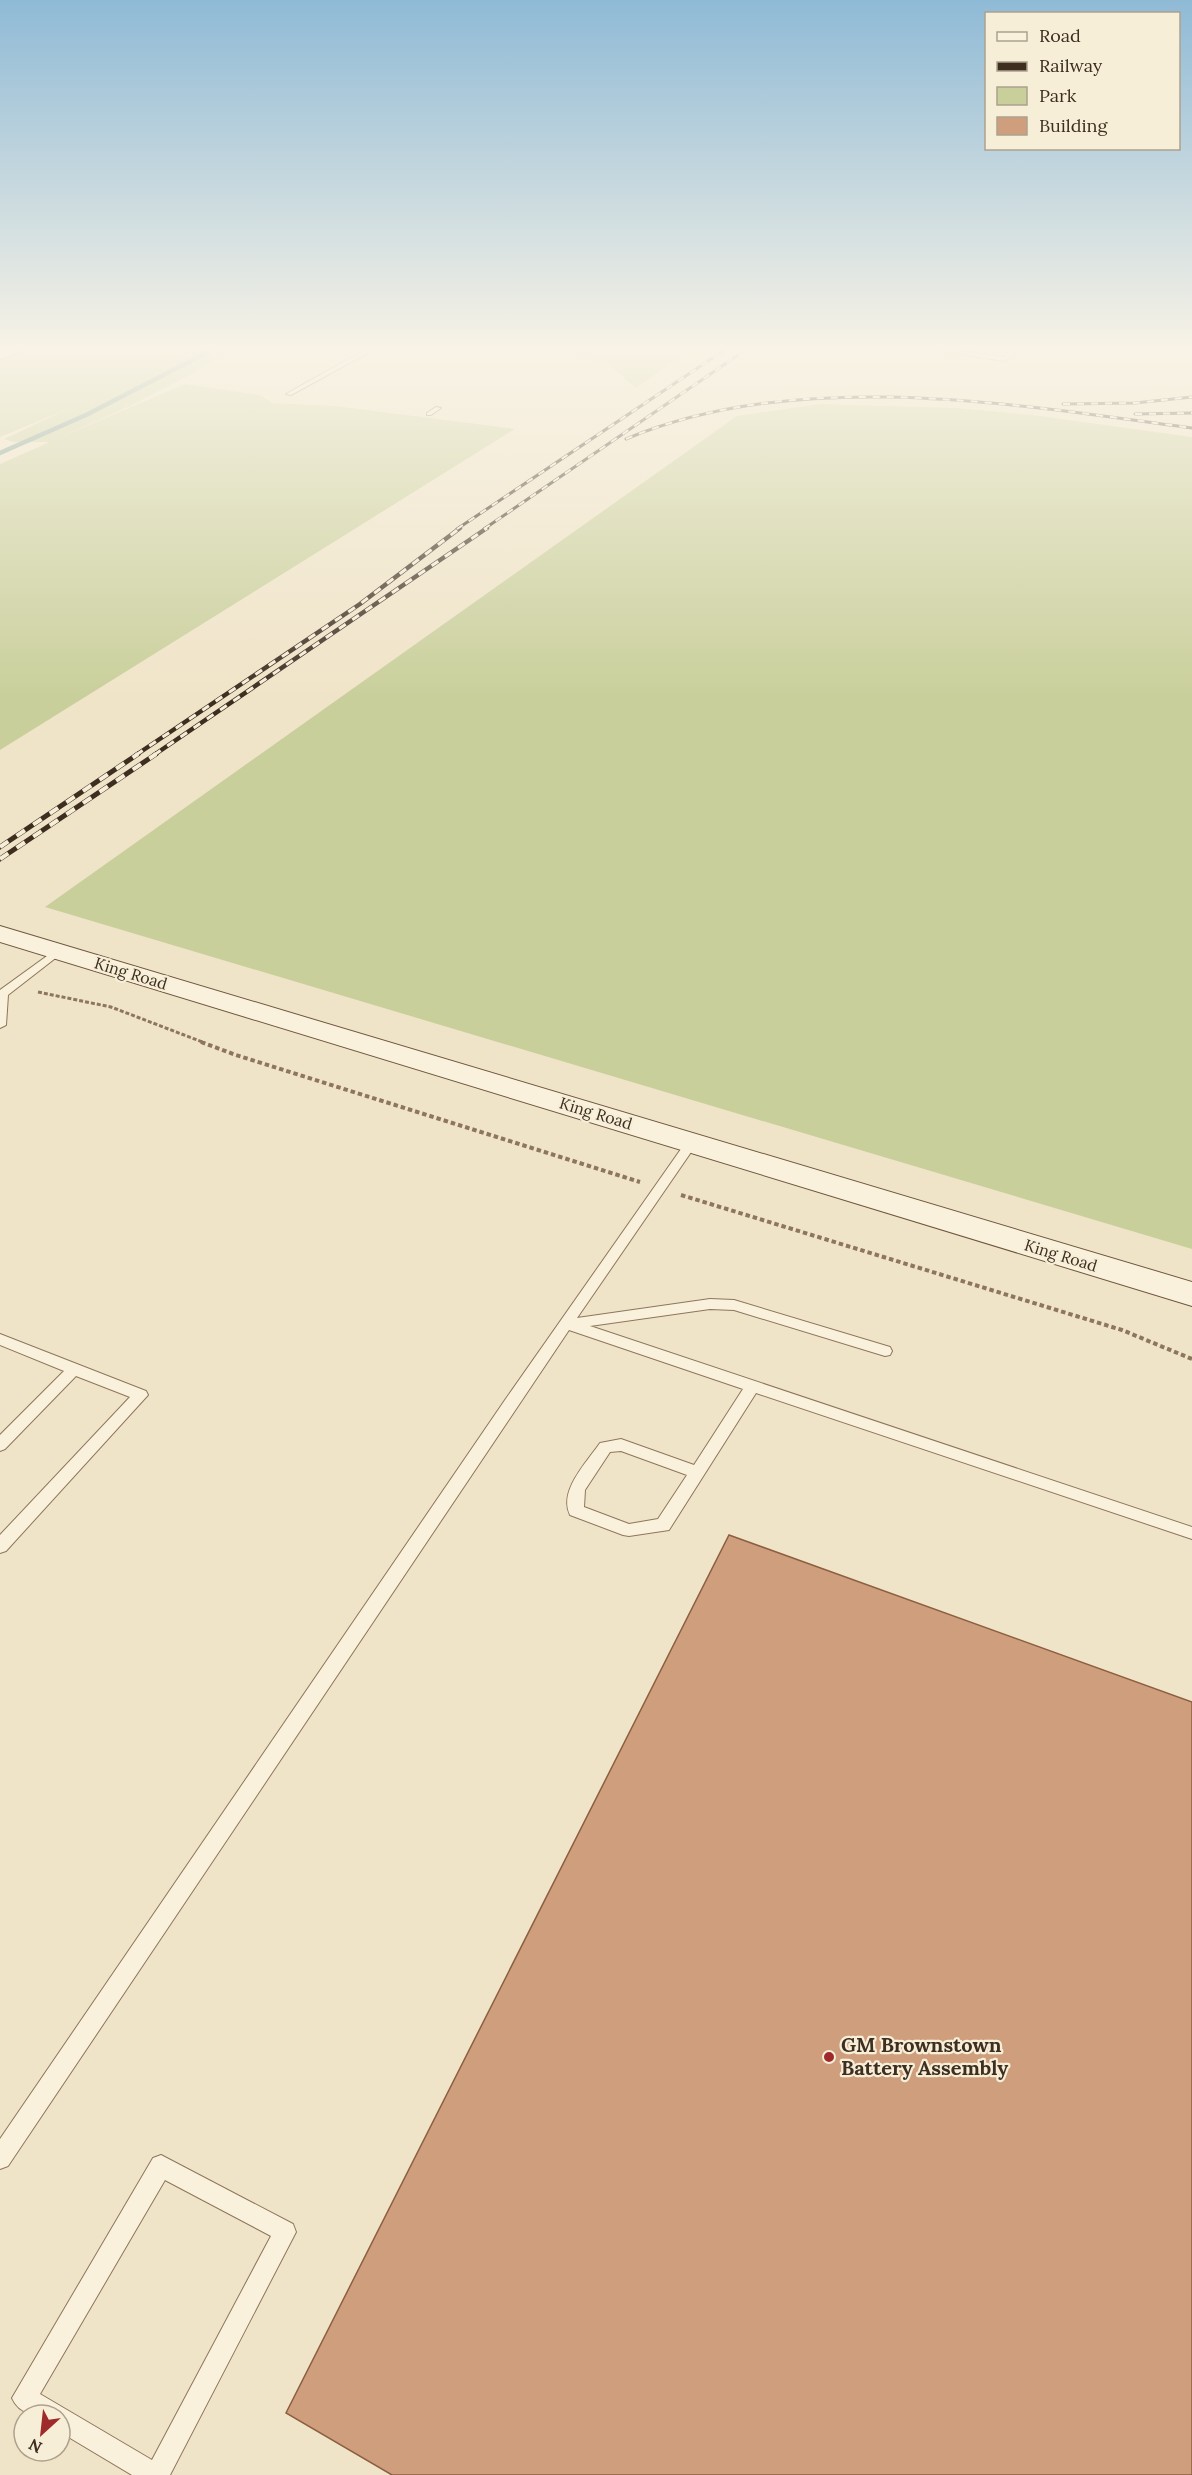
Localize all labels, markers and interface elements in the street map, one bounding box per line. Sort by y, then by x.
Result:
legend [985,12,1180,150]
text: Road [1039,24,1081,47]
text: Railway [1039,54,1103,77]
text: Park [1039,84,1077,107]
text: Building [1039,114,1109,137]
street label: King Road [92,952,170,994]
street label: King Road [557,1092,635,1134]
street label: King Road [1022,1234,1100,1276]
place label: GM Brownstown Battery Assembly [841,2032,1008,2080]
marker: GM Brownstown Battery Assembly [822,2050,836,2064]
north arrow [12,2403,72,2463]
text: N [25,2435,45,2458]

